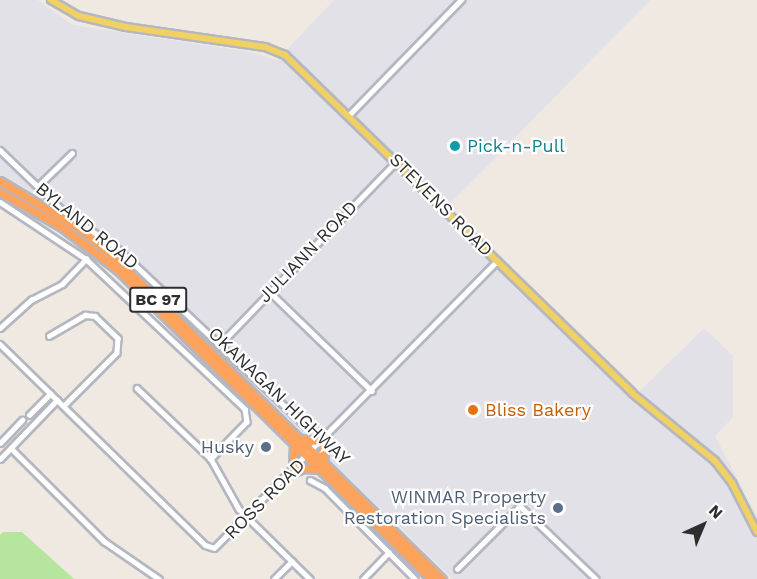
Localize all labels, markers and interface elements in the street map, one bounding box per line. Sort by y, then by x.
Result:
place label: Pick-n-Pull [467,135,565,157]
marker: Pick-n-Pull [448,139,462,153]
street label: STEVENS ROAD [385,149,497,261]
street label: BYLAND ROAD [31,178,143,274]
street label: JULIANN ROAD [254,197,362,307]
road number: BC 97 [128,287,188,313]
street label: OKANAGAN HIGHWAY [204,323,354,469]
place label: Bliss Bakery [485,399,591,421]
marker: Bliss Bakery [466,403,480,417]
place label: Husky [201,436,254,458]
marker: Husky [259,440,273,454]
street label: ROSS ROAD [220,454,310,544]
place label: WINMAR Property Restoration Specialists [344,487,546,530]
north arrow [673,495,733,555]
marker: WINMAR Property Restoration Specialists [551,501,565,515]
text: N [705,501,727,523]

